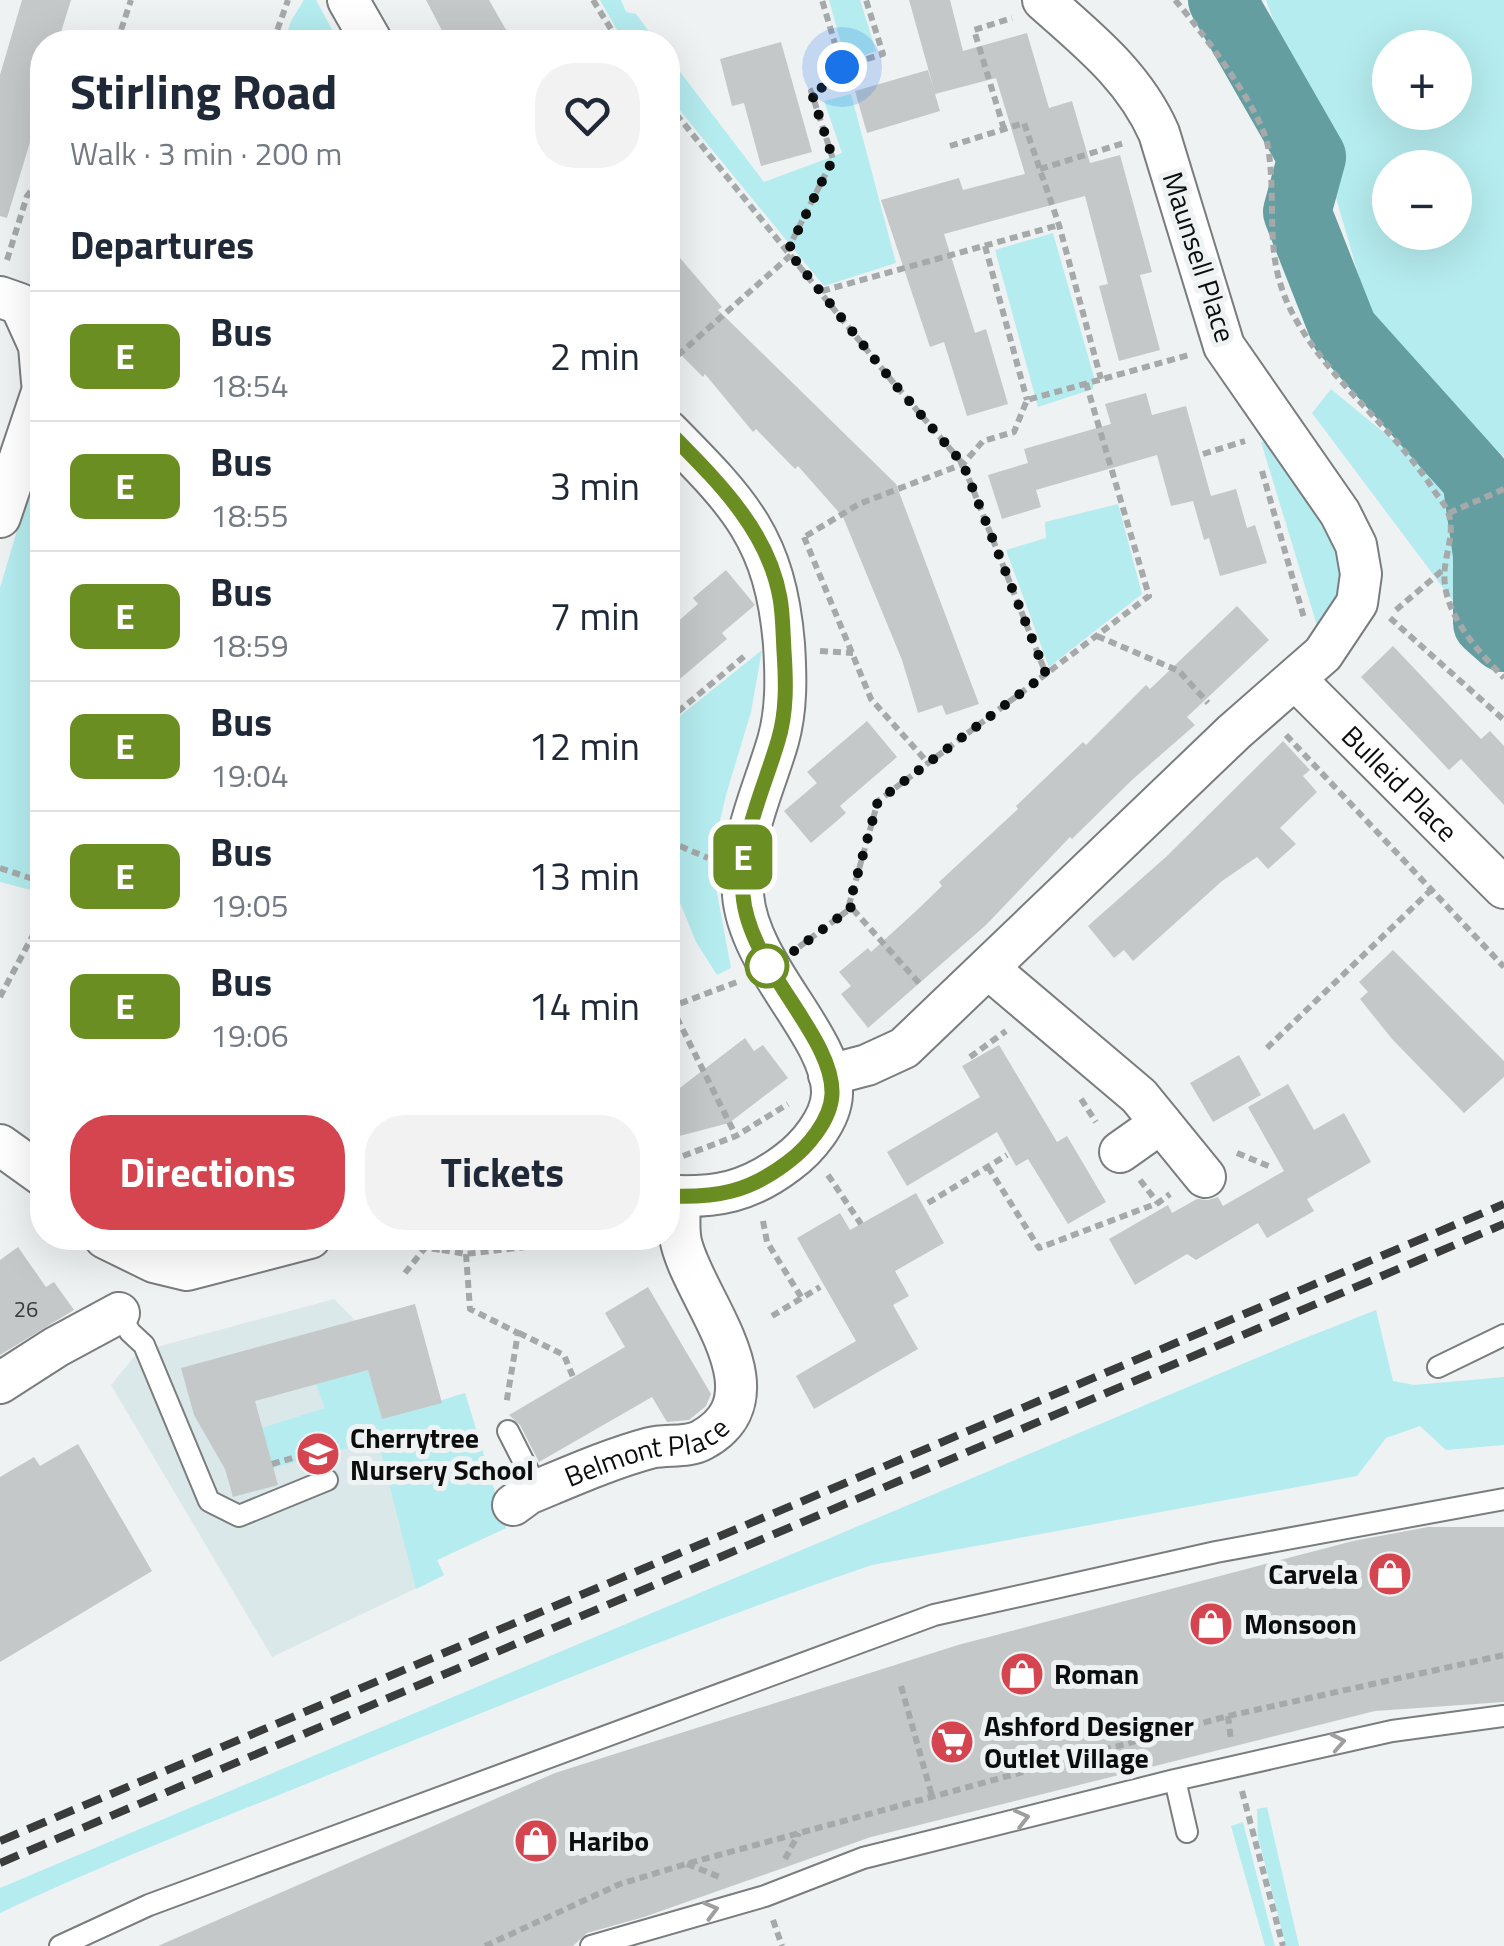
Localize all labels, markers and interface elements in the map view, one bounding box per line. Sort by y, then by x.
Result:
map controls [1372,30,1472,250]
button: + [1372,30,1472,130]
your location [817,42,867,92]
text: Stirling Road [70,55,337,128]
button: heart [535,63,640,168]
text: Walk · 3 min · 200 m [70,129,342,177]
button: − [1372,150,1472,250]
street label: Maunsell Place [1152,166,1247,348]
text: Departures [70,216,254,274]
text: Bus [210,303,272,361]
text: 2 min [550,327,640,385]
text: E [115,329,135,383]
text: 18:54 [210,361,289,409]
text: Bus [210,433,272,491]
text: 3 min [550,457,640,515]
text: E [115,459,135,513]
text: 18:55 [210,491,289,539]
text: Bus [210,563,272,621]
text: 7 min [550,587,640,645]
text: E [115,589,135,643]
text: 18:59 [210,621,289,669]
text: Bus [210,693,272,751]
street label: Bulleid Place [1332,715,1468,851]
text: 12 min [529,717,640,775]
text: E [115,719,135,773]
text: 19:04 [210,751,289,799]
text: Bus [210,823,272,881]
line badge: E [710,824,776,890]
text: E [733,830,753,884]
text: 13 min [529,847,640,905]
text: E [115,849,135,903]
text: 19:05 [210,881,289,929]
unlabelled marker [746,945,788,987]
text: Bus [210,953,272,1011]
text: 14 min [529,977,640,1035]
text: E [115,979,135,1033]
text: 19:06 [210,1011,289,1059]
button: Directions [70,1115,345,1230]
button: Tickets [365,1115,640,1230]
house number: 26 [14,1292,38,1326]
street label: Belmont Place [558,1407,739,1498]
place label: Cherrytree Nursery School [350,1416,534,1491]
school or university icon: Cherrytree Nursery School [295,1431,341,1477]
shop icon: Carvela [1367,1551,1413,1597]
place label: Carvela [1268,1552,1358,1595]
shop icon: Monsoon [1188,1601,1234,1647]
place label: Monsoon [1244,1602,1357,1645]
shop icon: Roman [999,1651,1045,1697]
place label: Roman [1054,1652,1139,1695]
place label: Ashford Designer Outlet Village [984,1704,1194,1779]
supermarket icon: Ashford Designer Outlet Village [929,1719,975,1765]
one-way arrow [1329,1732,1346,1753]
one-way arrow [1013,1809,1030,1830]
shop icon: Haribo [513,1818,559,1864]
place label: Haribo [568,1819,649,1862]
one-way arrow [702,1901,719,1922]

